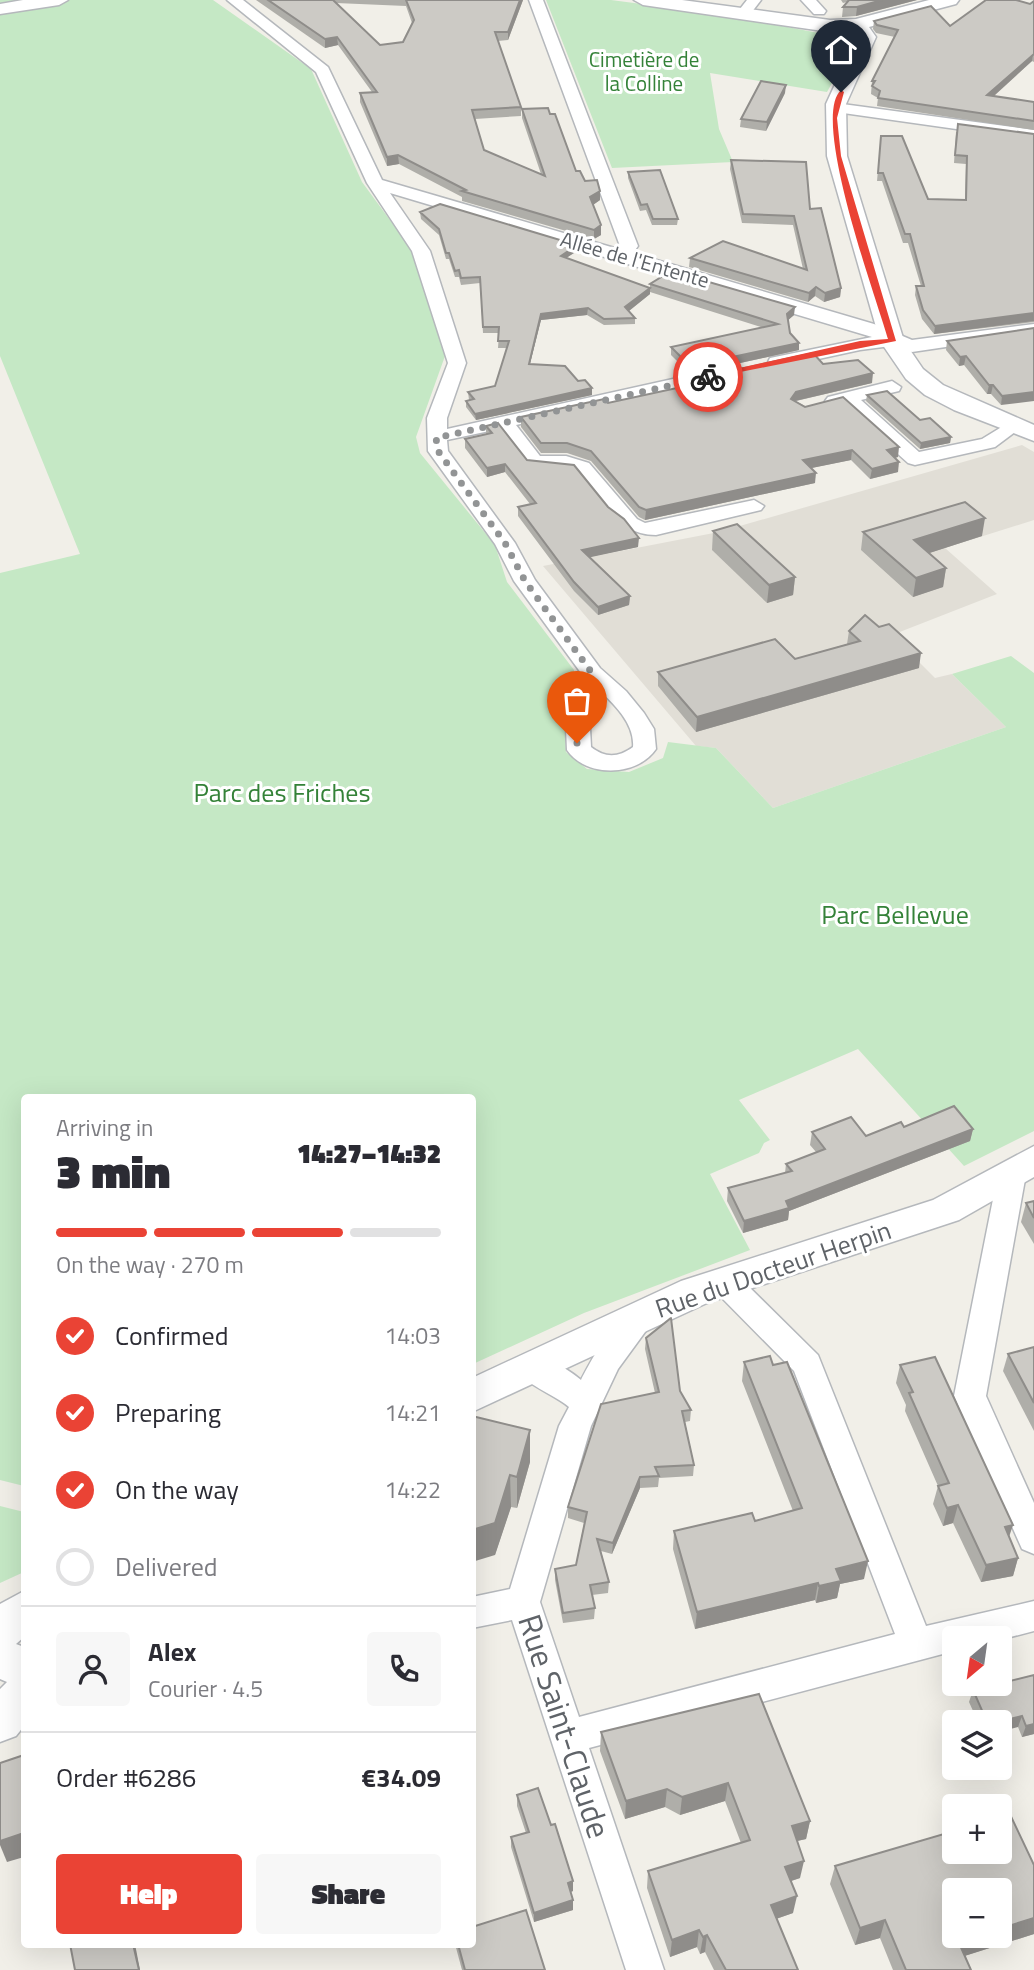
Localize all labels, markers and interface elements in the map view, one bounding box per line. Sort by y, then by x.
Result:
pin [811,20,871,92]
icon: home [822,31,860,69]
park label: Cimetière de la Colline [589,43,699,99]
street label: Allée de l'Entente [557,222,713,296]
courier [673,342,743,412]
icon: bike [689,358,727,396]
pin [547,671,607,743]
icon: bag [558,682,596,720]
park label: Parc des Friches [193,773,371,812]
park label: Parc Bellevue [821,895,969,934]
text: Arriving in [56,1110,153,1145]
text: 14:27–14:32 [297,1134,441,1173]
text: 3 min [56,1136,170,1206]
street label: Rue du Docteur Herpin [650,1210,896,1328]
text: On the way · 270 m [56,1247,244,1282]
text: Confirmed [115,1316,229,1355]
icon: check [56,1317,94,1355]
text: 14:03 [384,1318,441,1353]
text: Preparing [115,1393,221,1432]
icon: check [56,1394,94,1432]
text: 14:21 [384,1395,441,1430]
text: On the way [115,1470,239,1509]
icon: check [56,1471,94,1509]
text: 14:22 [384,1472,441,1507]
text: Delivered [115,1547,218,1586]
street label: Rue Saint-Claude [506,1608,624,1844]
north arrow [942,1626,1012,1696]
map controls [942,1626,1012,1948]
button: person [56,1632,130,1706]
text: Alex [148,1632,196,1671]
button: phone [367,1632,441,1706]
text: Courier · 4.5 [148,1671,263,1706]
button: layers [942,1710,1012,1780]
text: Order #6286 [56,1758,196,1797]
text: €34.09 [362,1758,441,1797]
button: + [942,1794,1012,1864]
button: Help [56,1854,242,1934]
button: Share [256,1854,441,1934]
button: − [942,1878,1012,1948]

